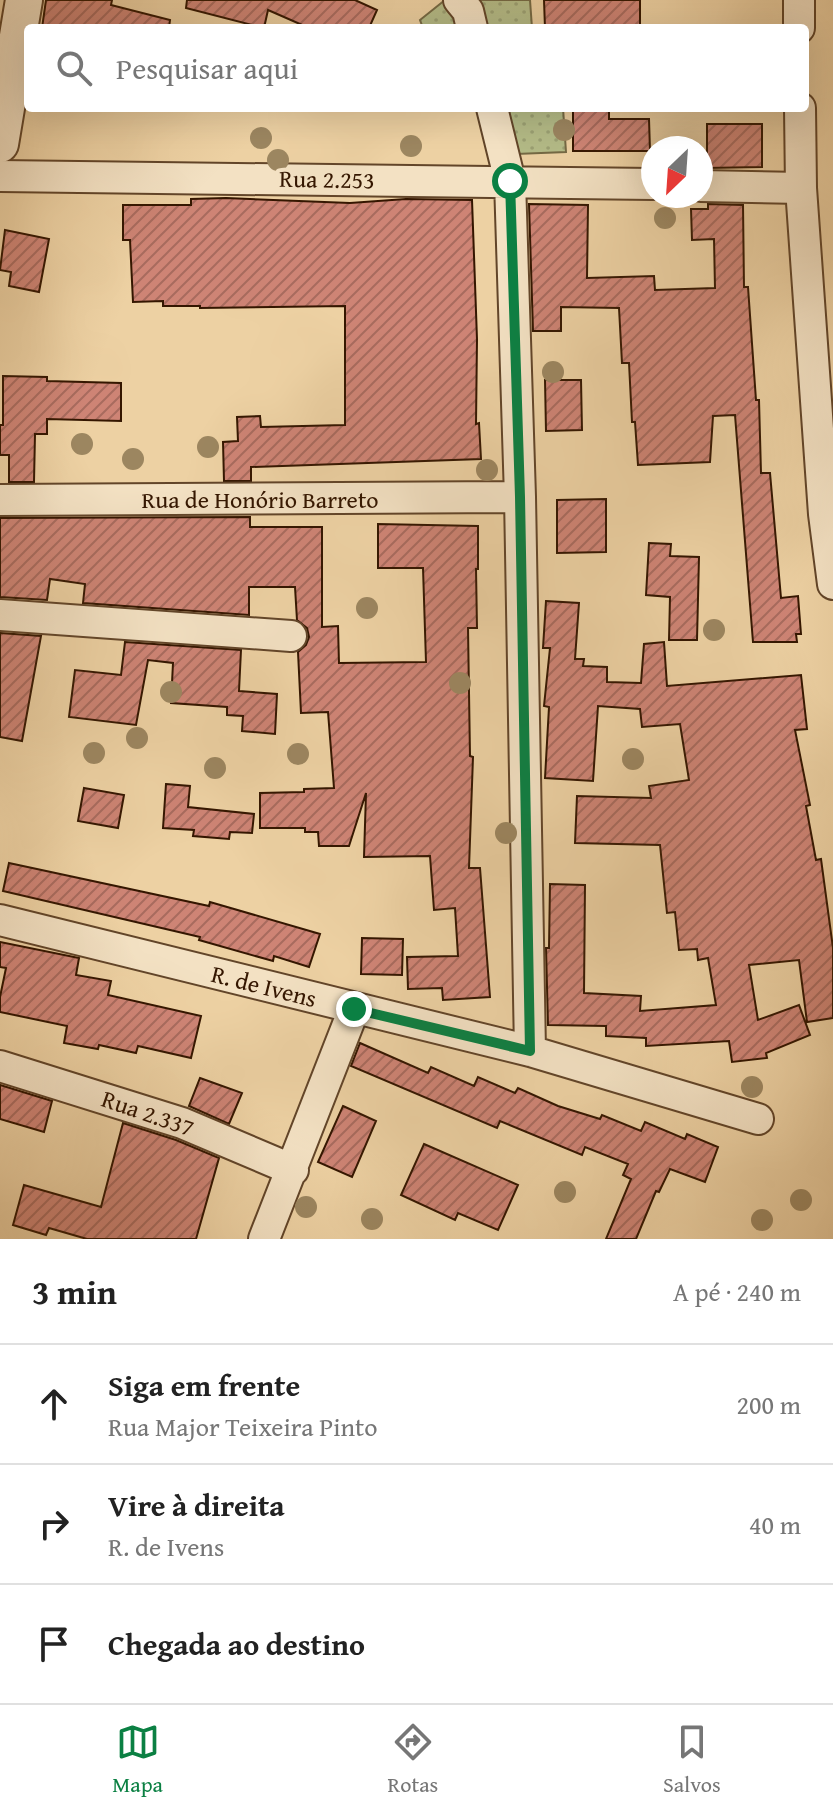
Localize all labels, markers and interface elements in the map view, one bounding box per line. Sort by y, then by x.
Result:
search box [24,24,809,112]
icon: search [52,46,96,90]
text: Pesquisar aqui [116,46,298,90]
north arrow [641,136,713,208]
street label: Rua 2.253 [279,161,375,197]
route start [492,163,528,199]
street label: Rua de Honório Barreto [141,482,379,517]
street label: R. de Ivens [208,956,320,1016]
route end [336,991,372,1027]
street label: Rua 2.337 [97,1081,199,1145]
text: 3 min [32,1267,117,1316]
text: A pé · 240 m [673,1272,801,1311]
text: Siga em frente [108,1363,300,1407]
icon: ahead [32,1382,76,1426]
text: 200 m [736,1385,801,1424]
text: Rua Major Teixeira Pinto [108,1407,378,1446]
text: Vire à direita [108,1483,285,1527]
icon: right [32,1502,76,1546]
text: 40 m [749,1505,801,1544]
text: R. de Ivens [108,1527,224,1566]
icon: arrive [32,1622,76,1666]
text: Chegada ao destino [108,1622,365,1666]
tab: Mapa [112,1720,163,1800]
tab: Rotas [388,1720,438,1800]
tab: Salvos [663,1720,721,1800]

